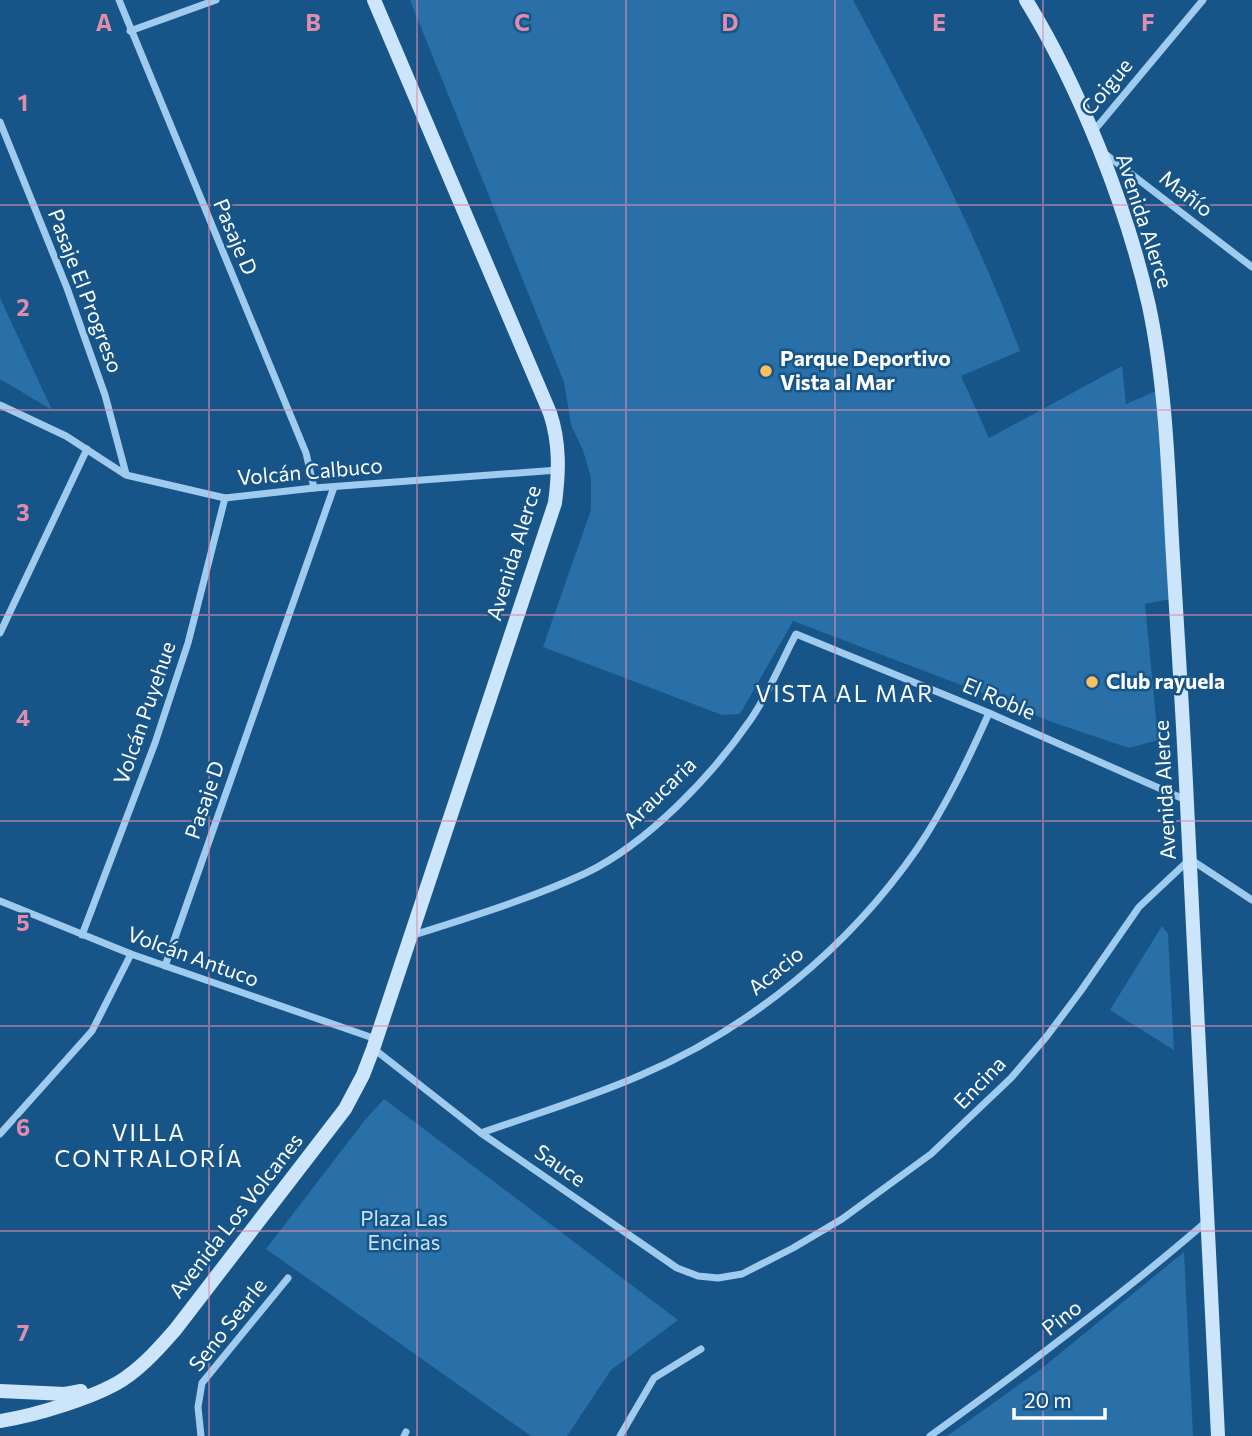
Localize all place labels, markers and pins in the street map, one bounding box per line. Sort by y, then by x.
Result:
place label: Parque Deportivo Vista al Mar [780,345,951,394]
marker: Parque Deportivo Vista al Mar [758,363,774,379]
place label: Club rayuela [1106,668,1225,693]
marker: Club rayuela [1084,674,1100,690]

